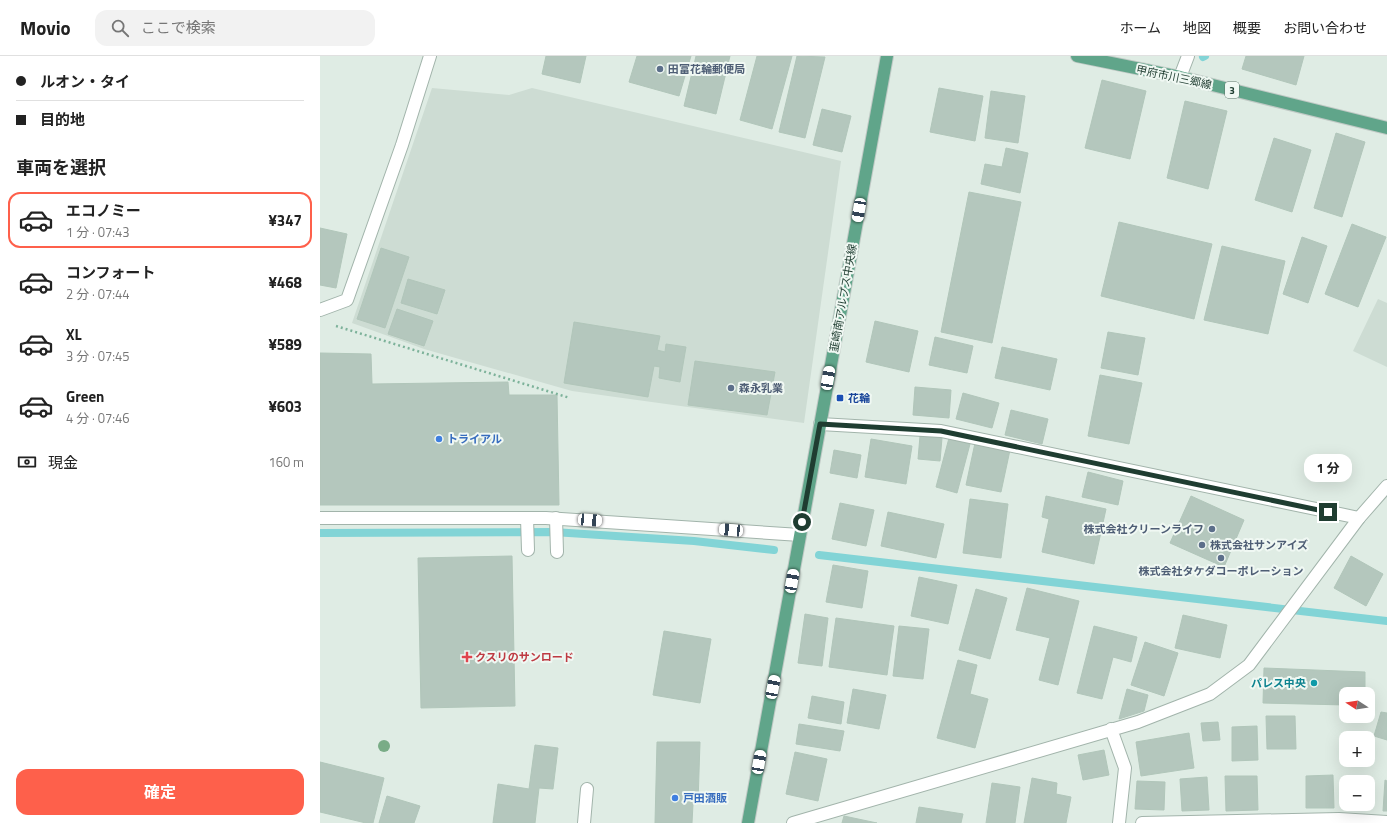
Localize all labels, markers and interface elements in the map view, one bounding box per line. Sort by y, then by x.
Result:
search box [95,10,375,46]
text: Movio [20,13,71,42]
text: ここで検索 [141,16,216,39]
icon: search [109,17,131,39]
text: ホーム [1119,17,1161,38]
text: 地図 [1183,17,1211,38]
text: 概要 [1233,17,1261,38]
text: お問い合わせ [1283,17,1367,38]
place label: 田富花輪郵便局 [668,61,745,77]
street label: 甲府市川三郷線 [1135,61,1213,93]
marker: 田富花輪郵便局 [655,64,665,74]
text: ルオン・タイ [40,70,130,93]
road number: 3 [1225,82,1239,98]
text: 目的地 [40,108,85,131]
text: 車両を選択 [16,154,106,181]
car [851,197,867,223]
text: エコノミー [66,199,141,222]
icon: car [18,202,54,238]
text: ¥347 [268,209,302,232]
text: 1 分 · 07:43 [66,222,130,242]
street label: 韮崎南アルプス中央線 [826,243,860,353]
text: コンフォート [66,261,156,284]
icon: car [18,264,54,300]
text: ¥468 [268,271,302,294]
text: 2 分 · 07:44 [66,284,130,304]
text: XL [66,323,82,346]
icon: car [18,326,54,362]
text: ¥589 [268,333,302,356]
text: 3 分 · 07:45 [66,346,130,366]
car [820,365,836,391]
place label: 森永乳業 [739,380,783,396]
marker: 森永乳業 [726,383,736,393]
text: Green [66,385,104,408]
icon: car [18,388,54,424]
place label: 花輪 [848,390,871,406]
marker: 花輪 [835,393,845,403]
text: ¥603 [268,395,302,418]
text: 4 分 · 07:46 [66,408,130,428]
place label: トライアル [447,431,502,447]
marker: トライアル [434,434,444,444]
icon: cash [16,451,38,473]
text: 現金 [48,451,78,474]
text: 160 m [268,452,304,472]
callout: 1 分 [1304,454,1352,482]
text: 1 分 [1316,458,1340,478]
route end [1319,503,1337,521]
car [578,513,602,527]
route start [793,513,811,531]
place label: 株式会社クリーンライフ [1084,521,1204,537]
car [719,523,743,537]
marker: 株式会社クリーンライフ [1207,524,1217,534]
place label: 株式会社サンアイズ [1210,537,1308,553]
marker: 株式会社サンアイズ [1197,540,1207,550]
marker: 株式会社タケダコーポレーション [1216,553,1226,563]
place label: 株式会社タケダコーポレーション [1139,563,1303,579]
car [784,568,800,594]
place label: クスリのサンロード [475,649,574,665]
marker: クスリのサンロード [462,652,472,662]
car [765,674,781,700]
place label: パレス中央 [1251,675,1306,691]
marker: パレス中央 [1309,678,1319,688]
north arrow [1339,687,1375,723]
map controls [1339,687,1375,811]
button: + [1339,731,1375,767]
car [751,749,767,775]
button: 確定 [16,769,304,815]
button: − [1339,775,1375,811]
place label: 戸田酒販 [683,790,727,806]
marker: 戸田酒販 [670,793,680,803]

